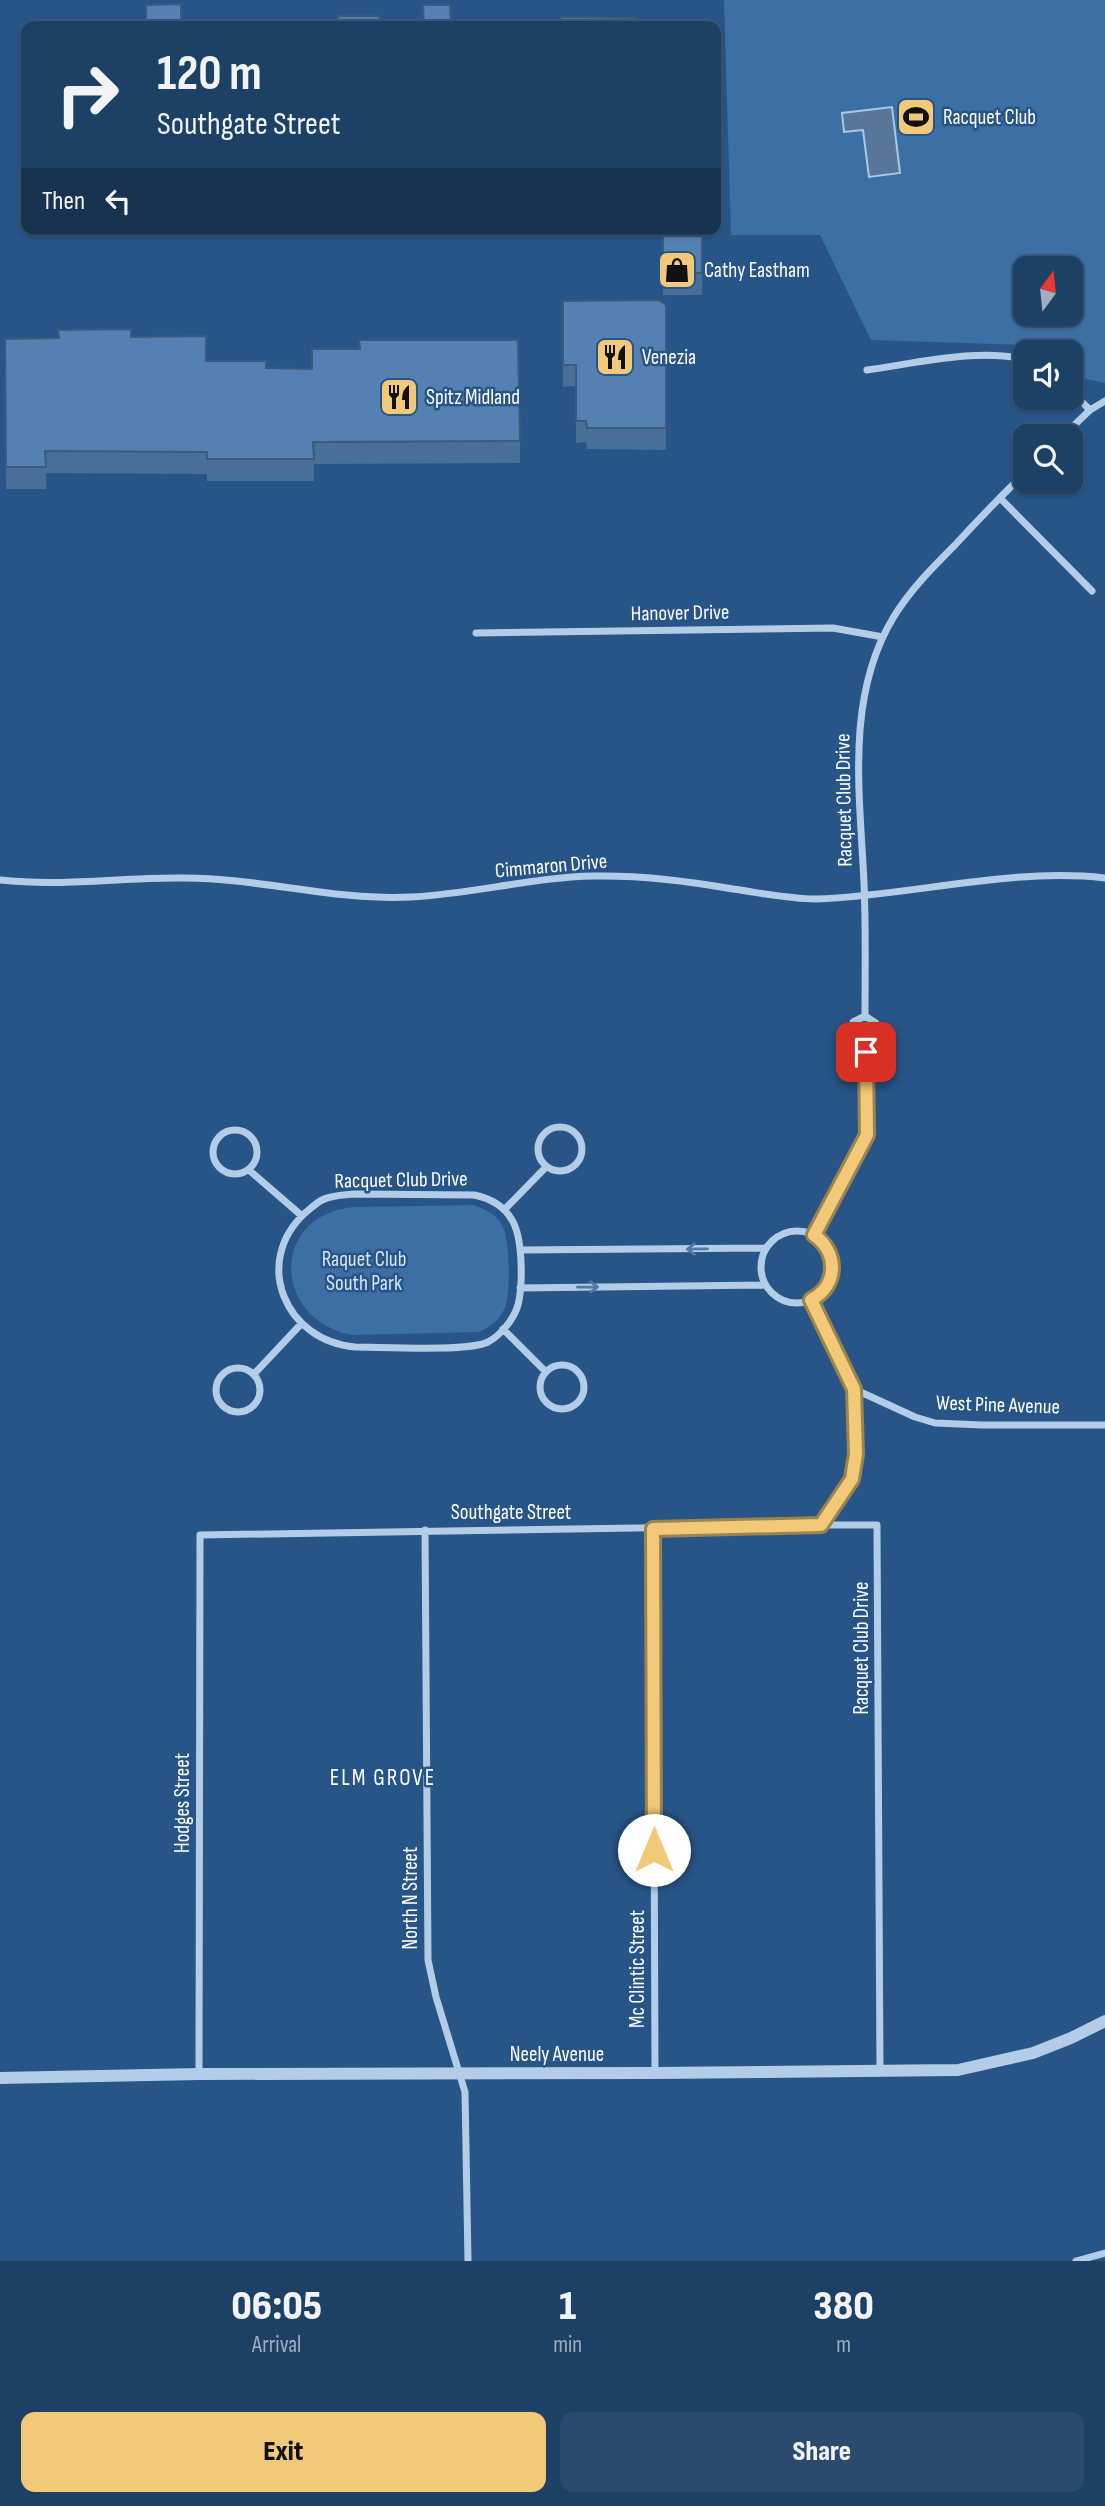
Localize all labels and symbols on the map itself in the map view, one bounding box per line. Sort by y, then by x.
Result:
sports icon: Racquet Club [895,96,937,138]
place label: Racquet Club [943,105,1036,130]
shop icon: Cathy Eastham [656,249,698,291]
north arrow [1013,256,1083,326]
place label: Cathy Eastham [704,258,810,283]
restaurant icon: Venezia [594,336,636,378]
place label: Venezia [642,345,696,370]
restaurant icon: Spitz Midland [378,376,420,418]
place label: Spitz Midland [426,385,520,410]
street label: Hanover Drive [630,600,730,626]
street label: Racquet Club Drive [830,733,858,867]
street label: Cimmaron Drive [494,849,608,883]
pin [836,1022,896,1082]
street label: Racquet Club Drive [334,1166,468,1194]
one-way arrow [686,1242,709,1256]
park label: Raquet Club South Park [322,1247,406,1296]
one-way arrow [576,1280,599,1294]
street label: West Pine Avenue [936,1390,1060,1420]
street label: Southgate Street [451,1500,571,1525]
street label: Racquet Club Drive [849,1581,874,1715]
street label: Hodges Street [170,1753,195,1853]
district label: ELM GROVE [330,1764,436,1792]
position arrow [617,1813,691,1887]
street label: North N Street [398,1847,423,1949]
street label: Mc Clintic Street [625,1910,650,2028]
street label: Neely Avenue [510,2042,604,2067]

